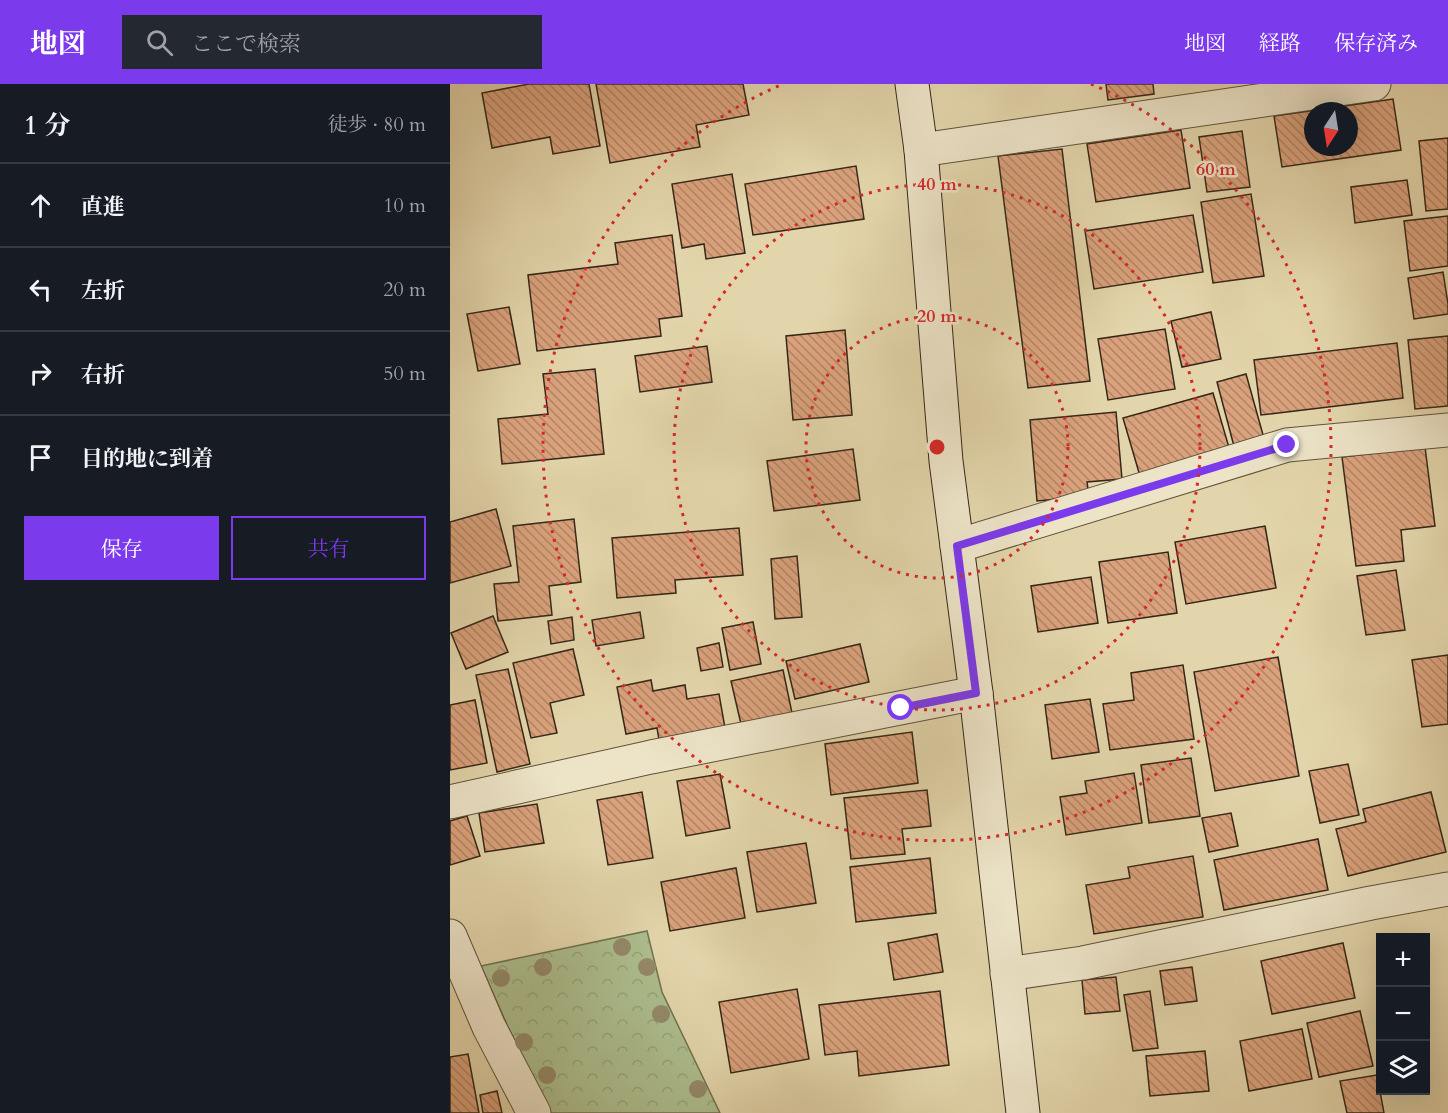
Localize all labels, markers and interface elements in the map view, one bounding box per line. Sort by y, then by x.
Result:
search box [122,15,542,69]
text: 地図 [30,25,86,63]
icon: search [143,26,176,59]
text: ここで検索 [191,29,301,59]
text: 地図 [1184,29,1226,58]
text: 経路 [1259,29,1301,58]
text: 保存済み [1334,29,1418,58]
north arrow [1304,102,1358,156]
text: 1 分 [24,108,70,143]
text: 徒歩 · 80 m [327,111,426,138]
text: 60 m [1196,157,1236,182]
text: 40 m [917,172,957,197]
icon: ahead [24,189,57,222]
text: 直進 [81,192,125,222]
text: 10 m [383,192,426,219]
icon: left [24,273,57,306]
text: 左折 [81,276,125,306]
text: 20 m [383,276,426,303]
text: 20 m [917,304,957,329]
icon: right [24,357,57,390]
text: 右折 [81,360,125,390]
text: 50 m [383,360,426,387]
route end [1273,431,1299,457]
centre of rings [927,437,947,457]
icon: arrive [24,441,57,474]
text: 目的地に到着 [81,444,213,474]
button: 保存 [24,516,219,580]
button: 共有 [231,516,426,580]
route start [887,694,913,720]
map controls [1376,933,1430,1095]
button: + [1376,933,1430,987]
button: − [1376,987,1430,1041]
button: layers [1376,1041,1430,1095]

